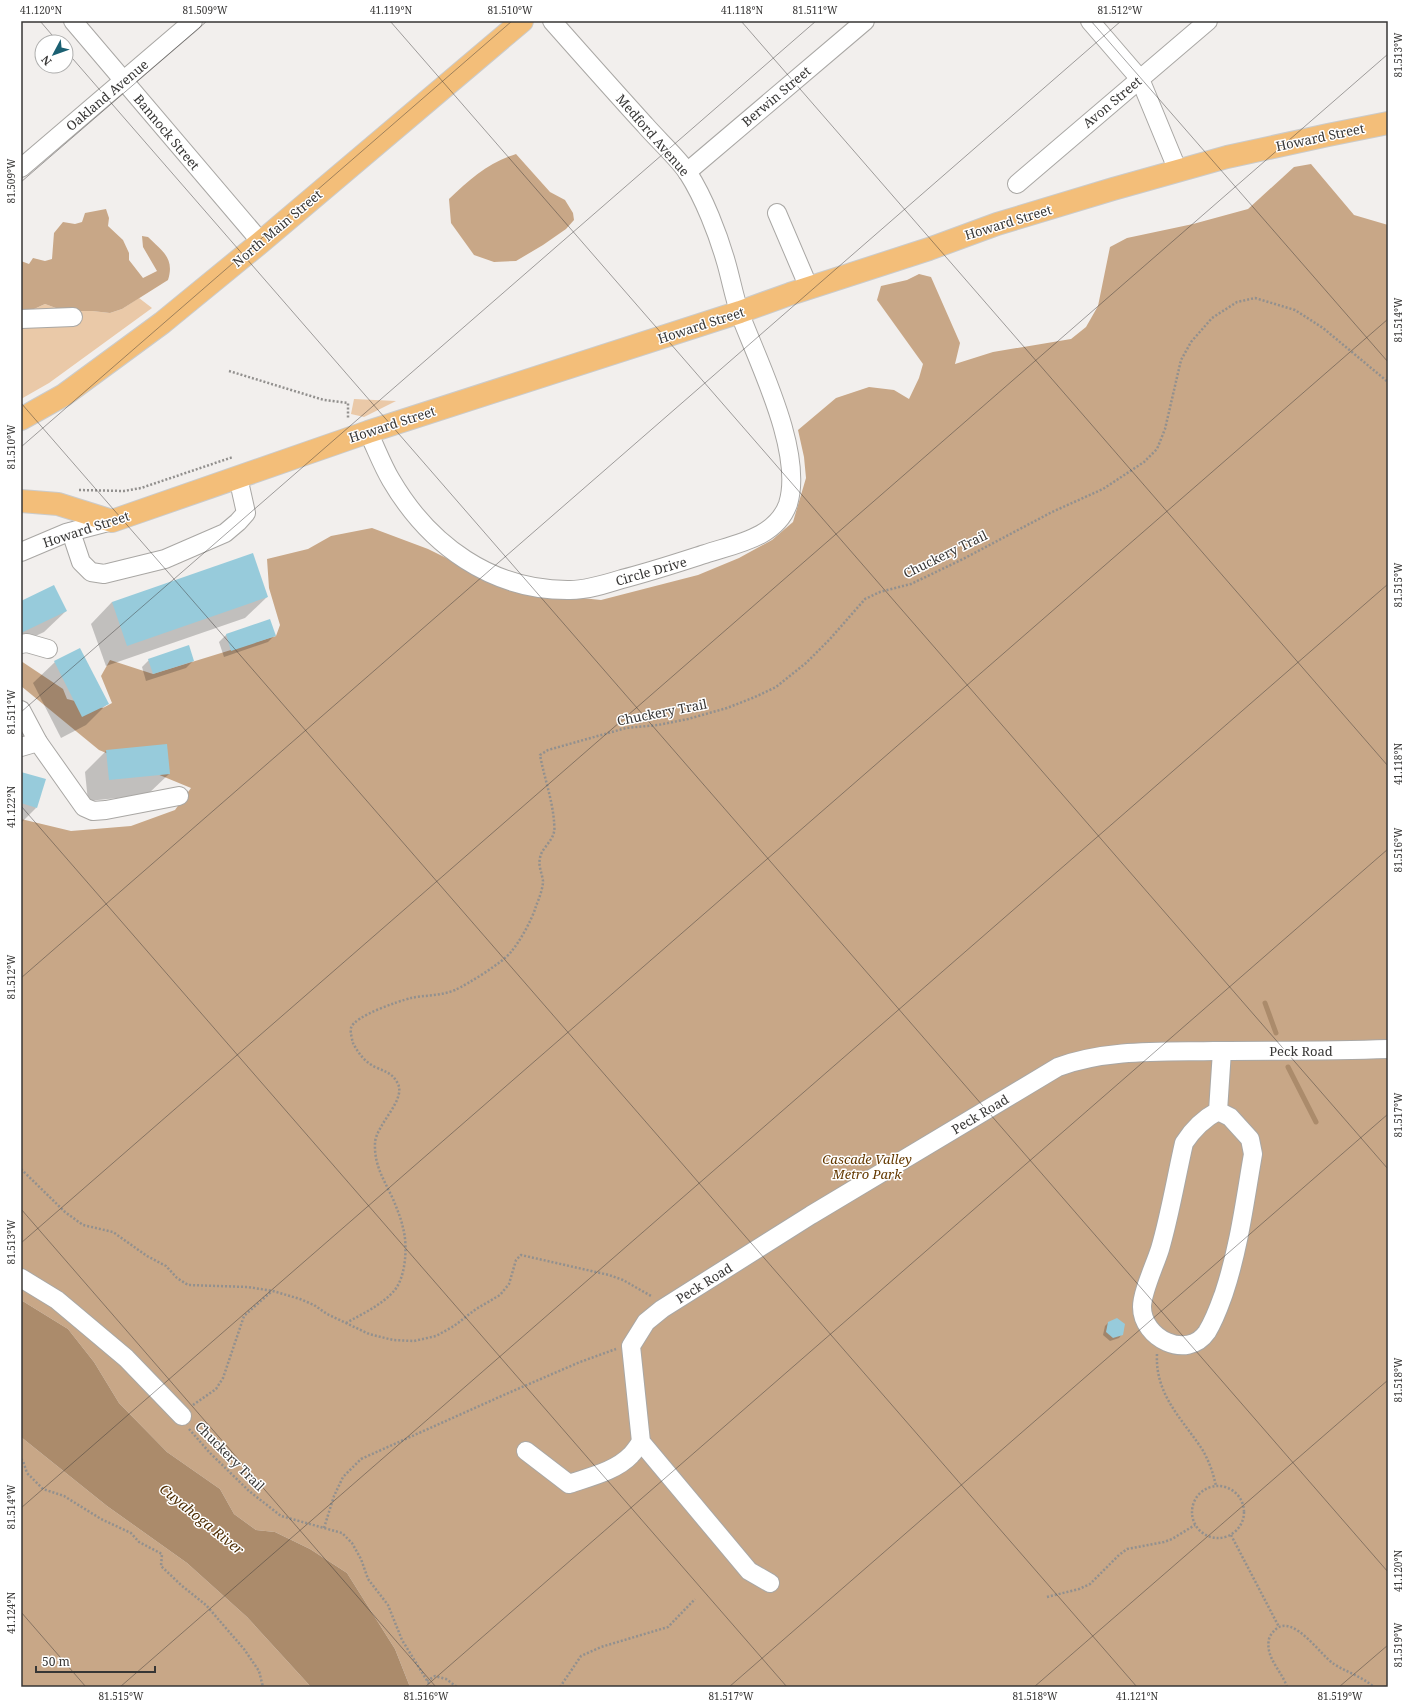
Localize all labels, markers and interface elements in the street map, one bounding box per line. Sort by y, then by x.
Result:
text: 41.120°N [20,3,62,17]
text: 81.509°W [183,3,228,17]
text: 41.119°N [370,3,412,17]
text: 81.510°W [488,3,533,17]
text: 41.118°N [721,3,763,17]
text: 81.511°W [793,3,838,17]
text: 81.512°W [1098,3,1143,17]
text: 81.513°W [1391,32,1405,77]
north arrow [34,34,74,74]
text: N [37,52,55,69]
street label: Oakland Avenue [62,55,152,135]
street label: Berwin Street [738,62,815,130]
street label: Avon Street [1079,72,1145,132]
street label: Bannock Street [130,90,204,174]
street label: Medford Avenue [612,90,694,180]
street label: Howard Street [1274,119,1366,155]
text: 81.509°W [4,158,18,203]
street label: North Main Street [229,185,326,271]
street label: Howard Street [962,200,1054,244]
text: 81.514°W [1391,297,1405,342]
street label: Howard Street [655,302,747,347]
street label: Howard Street [346,401,438,446]
text: 81.510°W [4,424,18,469]
street label: Howard Street [40,506,132,551]
street label: Chuckery Trail [900,526,990,582]
street label: Circle Drive [613,552,689,590]
text: 81.515°W [1391,562,1405,607]
text: 81.511°W [4,689,18,734]
street label: Chuckery Trail [615,694,709,730]
text: 41.118°N [1391,743,1405,785]
text: 41.122°N [4,786,18,828]
text: 81.516°W [1391,827,1405,872]
text: 81.512°W [4,954,18,999]
street label: Peck Road [1269,1042,1333,1060]
street label: Peck Road [948,1090,1012,1138]
text: 81.517°W [1391,1092,1405,1137]
park label: Cascade Valley Metro Park [822,1150,912,1183]
text: 81.513°W [4,1219,18,1264]
street label: Peck Road [672,1259,736,1307]
text: 81.518°W [1391,1357,1405,1402]
street label: Chuckery Trail [191,1417,269,1495]
water label: Cuyahoga River [156,1479,248,1559]
text: 81.514°W [4,1484,18,1529]
text: 41.120°N [1391,1550,1405,1592]
text: 41.124°N [4,1592,18,1634]
text: 81.519°W [1391,1622,1405,1667]
scale bar [36,1648,155,1674]
text: 50 m [42,1653,70,1670]
text: 81.515°W [99,1689,144,1703]
text: 81.516°W [404,1689,449,1703]
text: 81.517°W [709,1689,754,1703]
text: 81.518°W [1013,1689,1058,1703]
text: 41.121°N [1116,1689,1158,1703]
text: 81.519°W [1318,1689,1363,1703]

